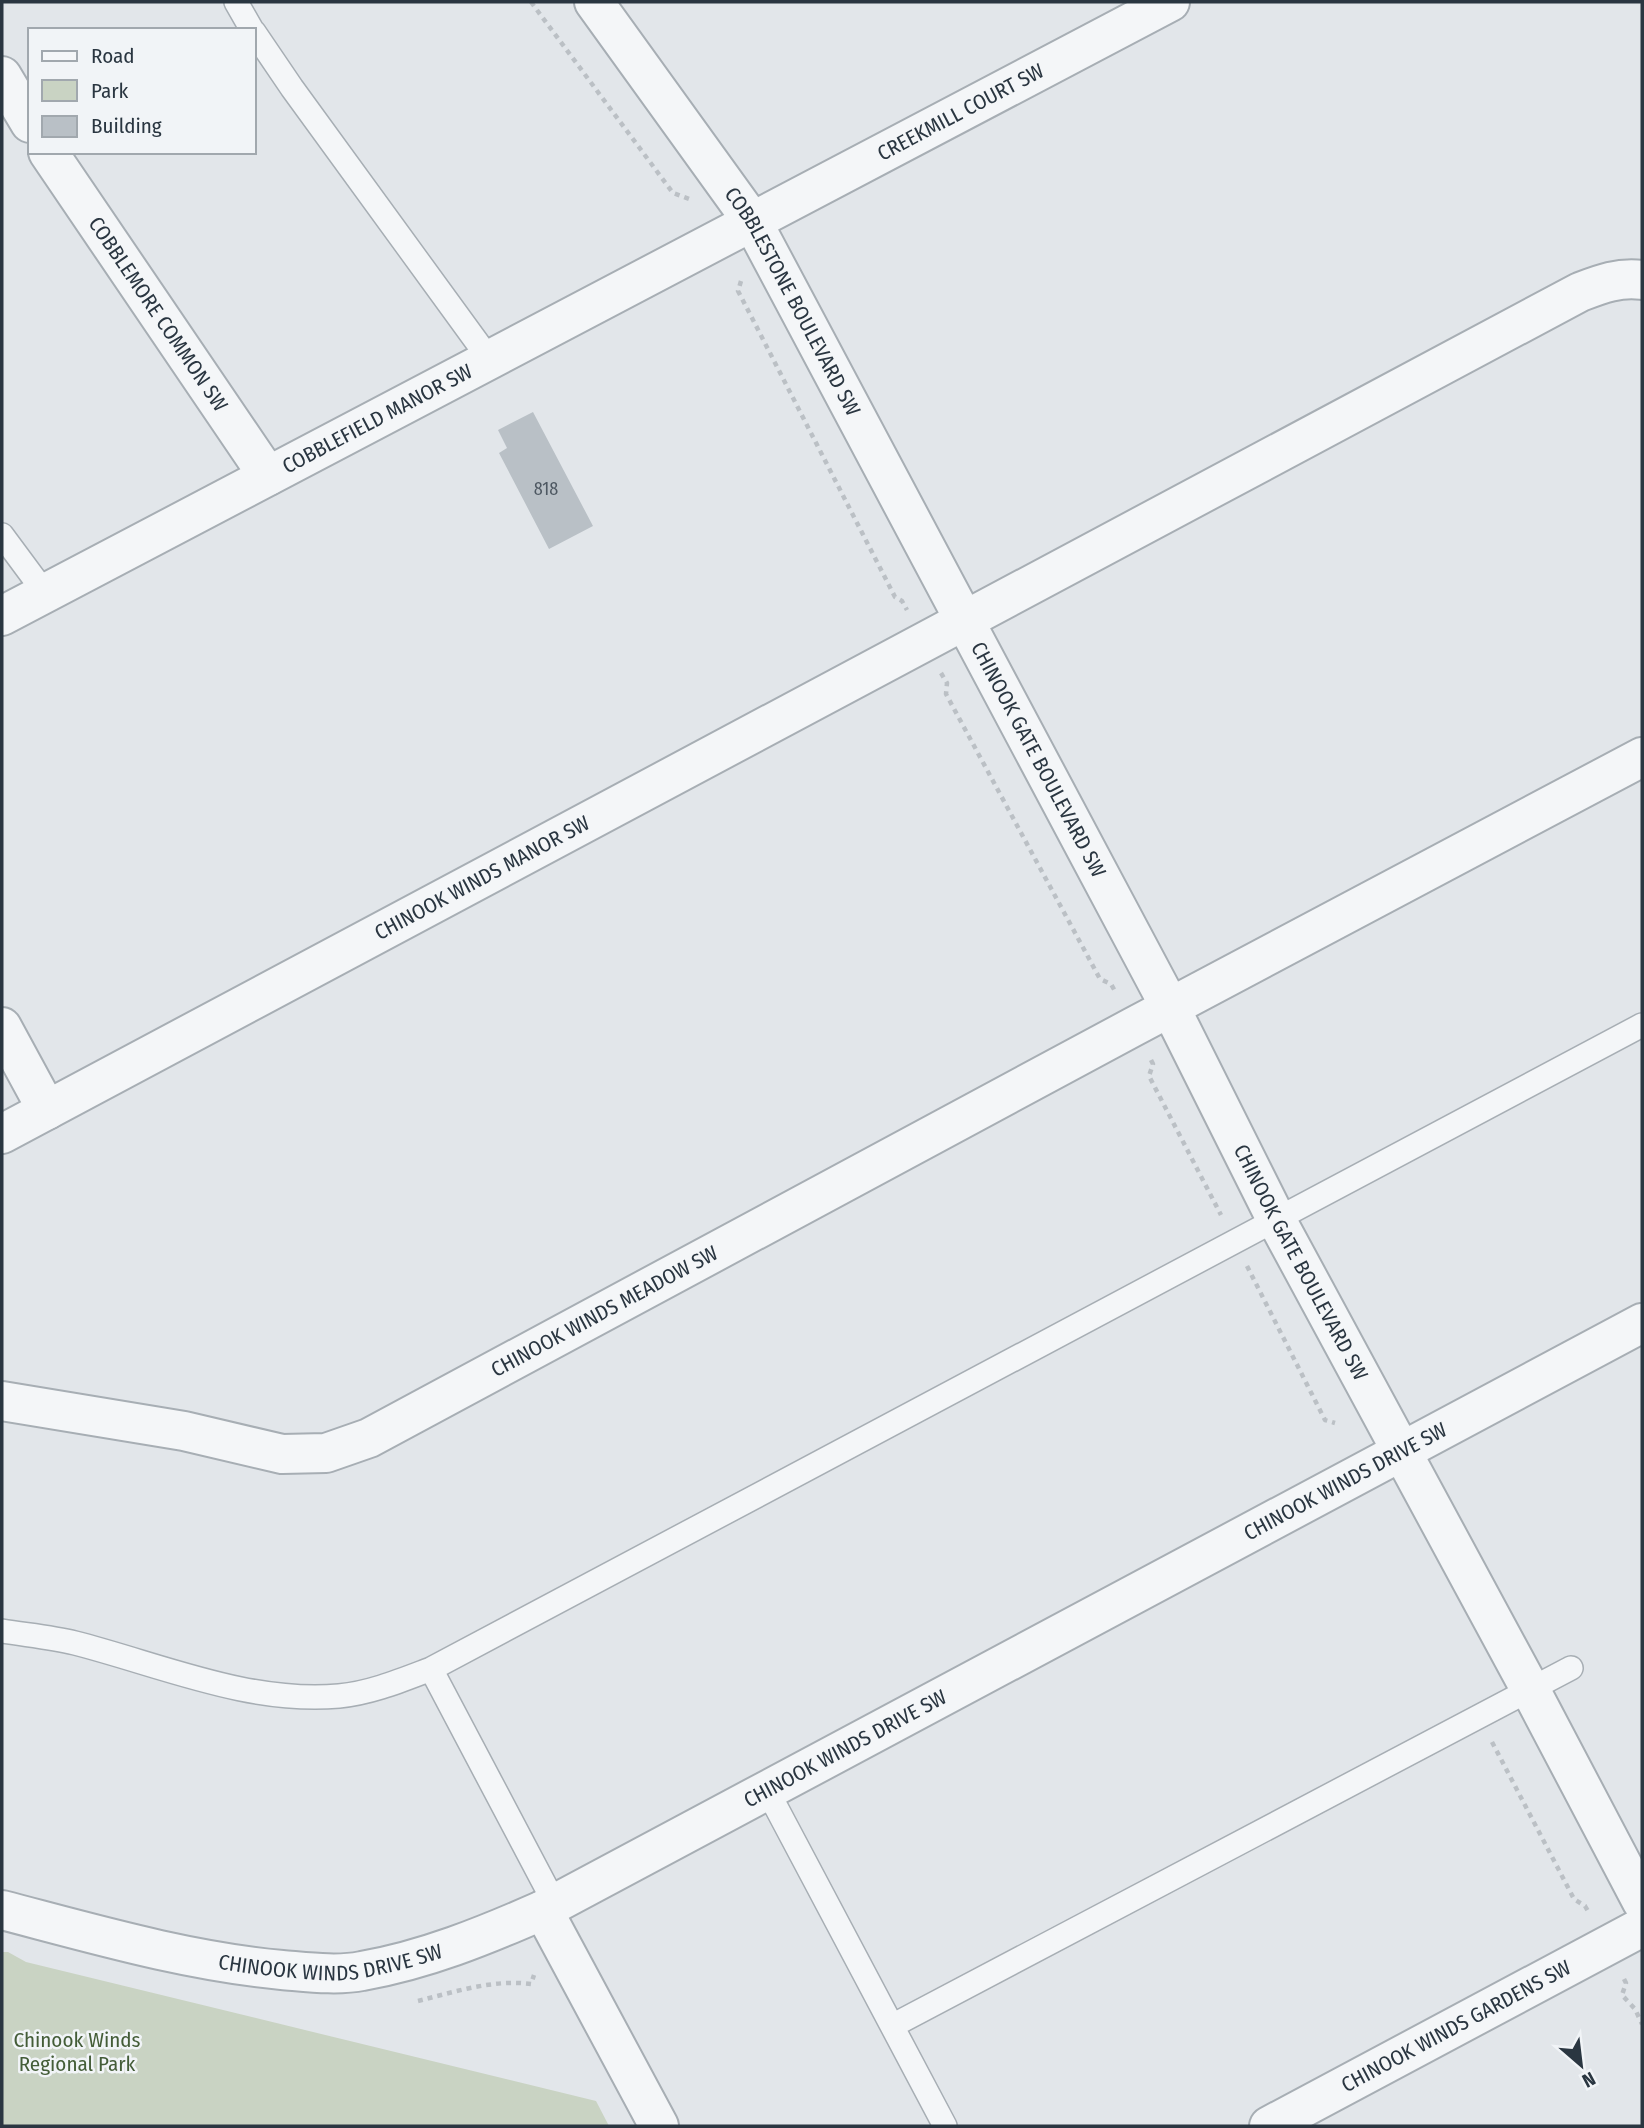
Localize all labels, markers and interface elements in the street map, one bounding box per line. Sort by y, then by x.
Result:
legend [28,28,256,154]
text: Road [91,43,135,69]
street label: CREEKMILL COURT SW [873,58,1049,166]
text: Park [91,78,129,104]
text: Building [91,113,162,139]
street label: COBBLESTONE BOULEVARD SW [719,182,866,420]
street label: COBBLEMORE COMMON SW [83,212,234,417]
street label: COBBLEFIELD MANOR SW [278,358,477,479]
house number: 818 [534,478,558,500]
street label: CHINOOK GATE BOULEVARD SW [965,637,1112,882]
street label: CHINOOK WINDS MANOR SW [370,810,594,946]
street label: CHINOOK GATE BOULEVARD SW [1228,1140,1374,1385]
street label: CHINOOK WINDS MEADOW SW [487,1240,722,1383]
street label: CHINOOK WINDS DRIVE SW [1239,1417,1451,1546]
street label: CHINOOK WINDS DRIVE SW [739,1684,951,1813]
street label: CHINOOK WINDS DRIVE SW [217,1938,446,1986]
street label: CHINOOK WINDS GARDENS SW [1337,1954,1575,2098]
park label: Chinook Winds Regional Park [13,2027,141,2077]
north arrow [1546,2030,1616,2100]
text: N [1578,2067,1599,2092]

